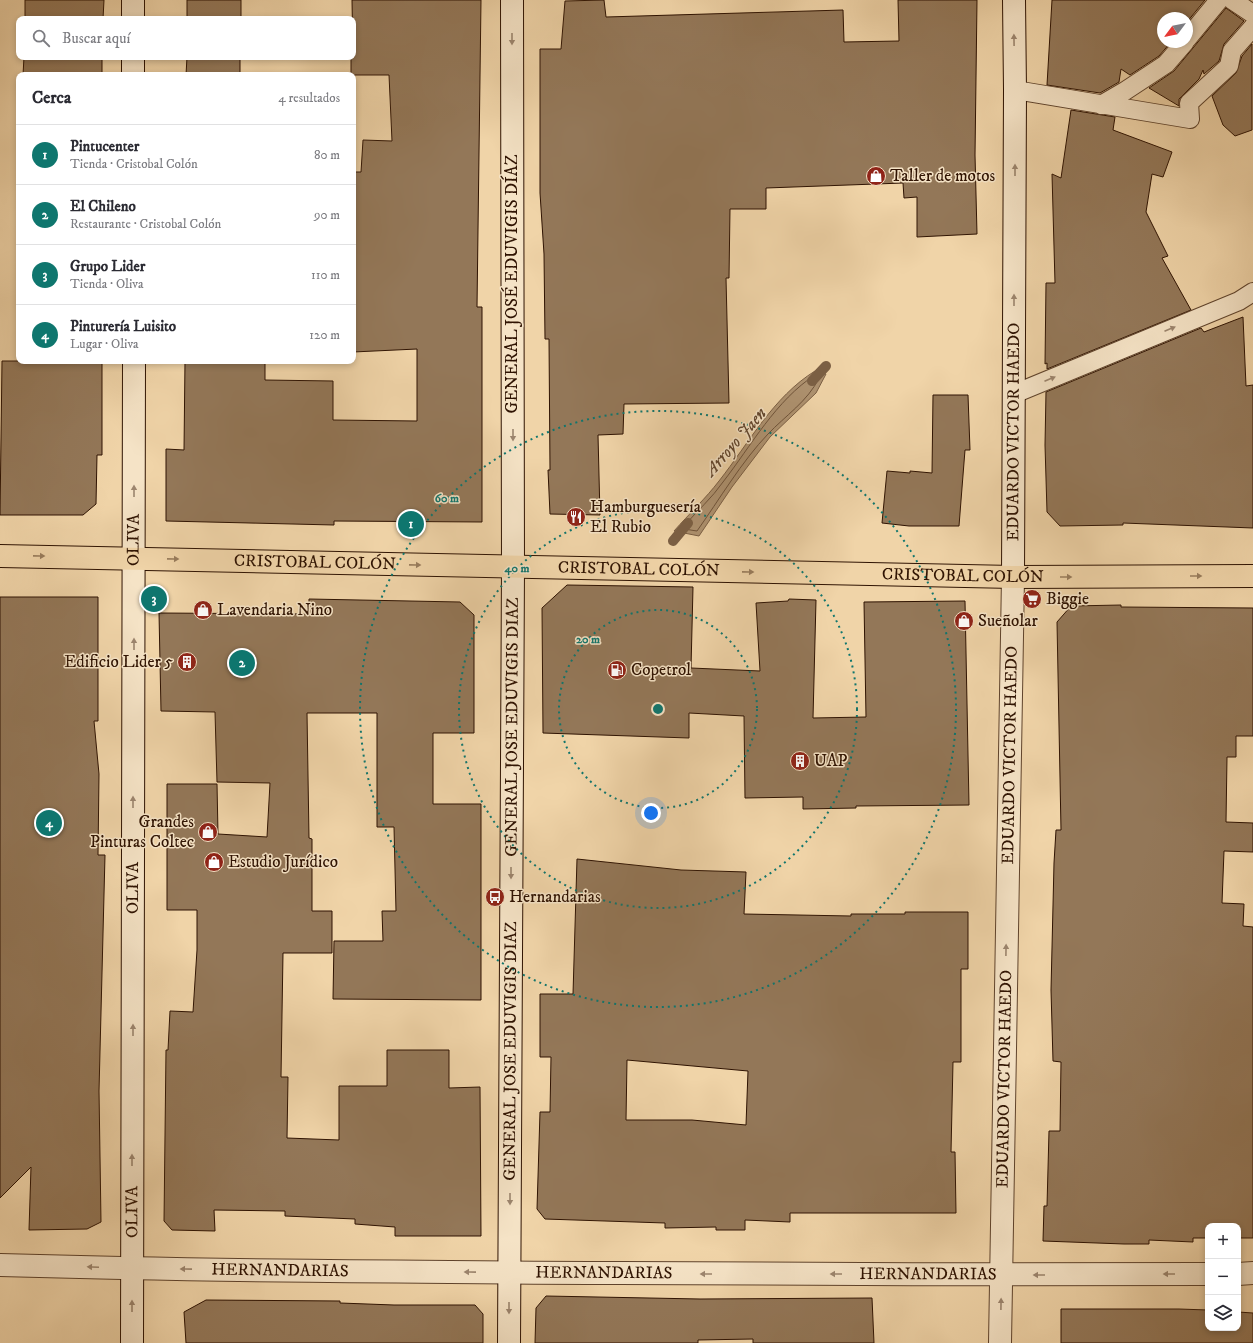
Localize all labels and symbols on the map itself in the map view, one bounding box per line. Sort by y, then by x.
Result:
north arrow [1157,12,1193,48]
one-way arrow [509,33,515,46]
one-way arrow [1011,33,1017,46]
street label: GENERAL JOSÉ EDUVIGIS DÍAZ [500,154,523,414]
one-way arrow [1012,163,1018,176]
shop icon: Taller de motos [865,165,887,187]
place label: Taller de motos [890,165,996,187]
one-way arrow [1011,293,1017,306]
street label: EDUARDO VICTOR HAEDO [1002,323,1025,541]
one-way arrow [1164,326,1176,332]
one-way arrow [1044,376,1055,382]
water label: Arroyo Jaen [699,403,772,482]
one-way arrow [510,429,516,442]
one-way arrow [131,484,137,497]
text: 60 m [435,491,459,506]
place label: Hamburguesería El Rubio [590,496,702,538]
restaurant icon: Hamburguesería El Rubio [565,506,587,528]
pin: 1 [398,509,424,539]
street label: OLIVA [123,514,145,566]
street label: CRISTOBAL COLÓN [234,550,396,575]
one-way arrow [33,553,45,560]
one-way arrow [167,556,180,562]
street label: CRISTOBAL COLÓN [558,557,720,582]
text: 40 m [504,561,529,576]
one-way arrow [409,562,421,569]
street label: CRISTOBAL COLÓN [882,563,1044,588]
one-way arrow [742,569,755,575]
one-way arrow [1190,573,1203,579]
one-way arrow [1060,574,1073,580]
pin: 3 [141,584,167,614]
supermarket icon: Biggie [1021,588,1043,610]
place label: Biggie [1046,588,1089,610]
street label: GENERAL JOSE EDUVIGIS DIAZ [501,597,524,857]
shop icon: Lavendaria Nino [192,599,214,621]
place label: Lavendaria Nino [217,599,332,621]
shop icon: Sueñolar [953,610,975,632]
place label: Sueñolar [978,610,1039,632]
text: 20 m [576,632,600,647]
one-way arrow [131,637,137,650]
street label: EDUARDO VICTOR HAEDO [997,646,1023,864]
pin: 2 [229,648,255,678]
place label: Edificio Lider 5 [64,651,174,673]
building icon: Edificio Lider 5 [176,651,198,673]
fuel station icon: Copetrol [606,659,628,681]
place label: Copetrol [631,659,691,681]
centre of rings [651,702,665,716]
building icon: UAP [789,750,811,772]
place label: UAP [814,750,848,772]
one-way arrow [130,795,136,808]
your location [641,803,661,823]
pin: 4 [36,808,62,838]
place label: Grandes Pinturas Coltec [90,811,194,853]
shop icon: Grandes Pinturas Coltec [197,821,219,843]
shop icon: Estudio Jurídico [203,851,225,873]
place label: Estudio Jurídico [228,851,338,873]
street label: OLIVA [122,862,144,914]
one-way arrow [508,867,514,880]
bus stop icon: Hernandarias [484,886,506,908]
place label: Hernandarias [509,886,601,908]
street label: GENERAL JOSE EDUVIGIS DIAZ [499,921,522,1181]
one-way arrow [1003,944,1010,956]
street label: EDUARDO VICTOR HAEDO [992,970,1017,1188]
one-way arrow [130,1023,136,1036]
one-way arrow [129,1153,135,1166]
street label: OLIVA [121,1186,143,1238]
one-way arrow [507,1193,513,1206]
street label: HERNANDARIAS [211,1259,349,1282]
street label: HERNANDARIAS [535,1262,673,1284]
street label: HERNANDARIAS [859,1263,997,1285]
one-way arrow [87,1264,99,1271]
one-way arrow [179,1266,192,1272]
one-way arrow [463,1269,476,1275]
one-way arrow [699,1271,712,1277]
one-way arrow [829,1271,842,1277]
one-way arrow [1162,1271,1175,1277]
one-way arrow [1032,1272,1045,1278]
one-way arrow [997,1298,1004,1310]
one-way arrow [129,1299,135,1312]
one-way arrow [506,1302,512,1315]

